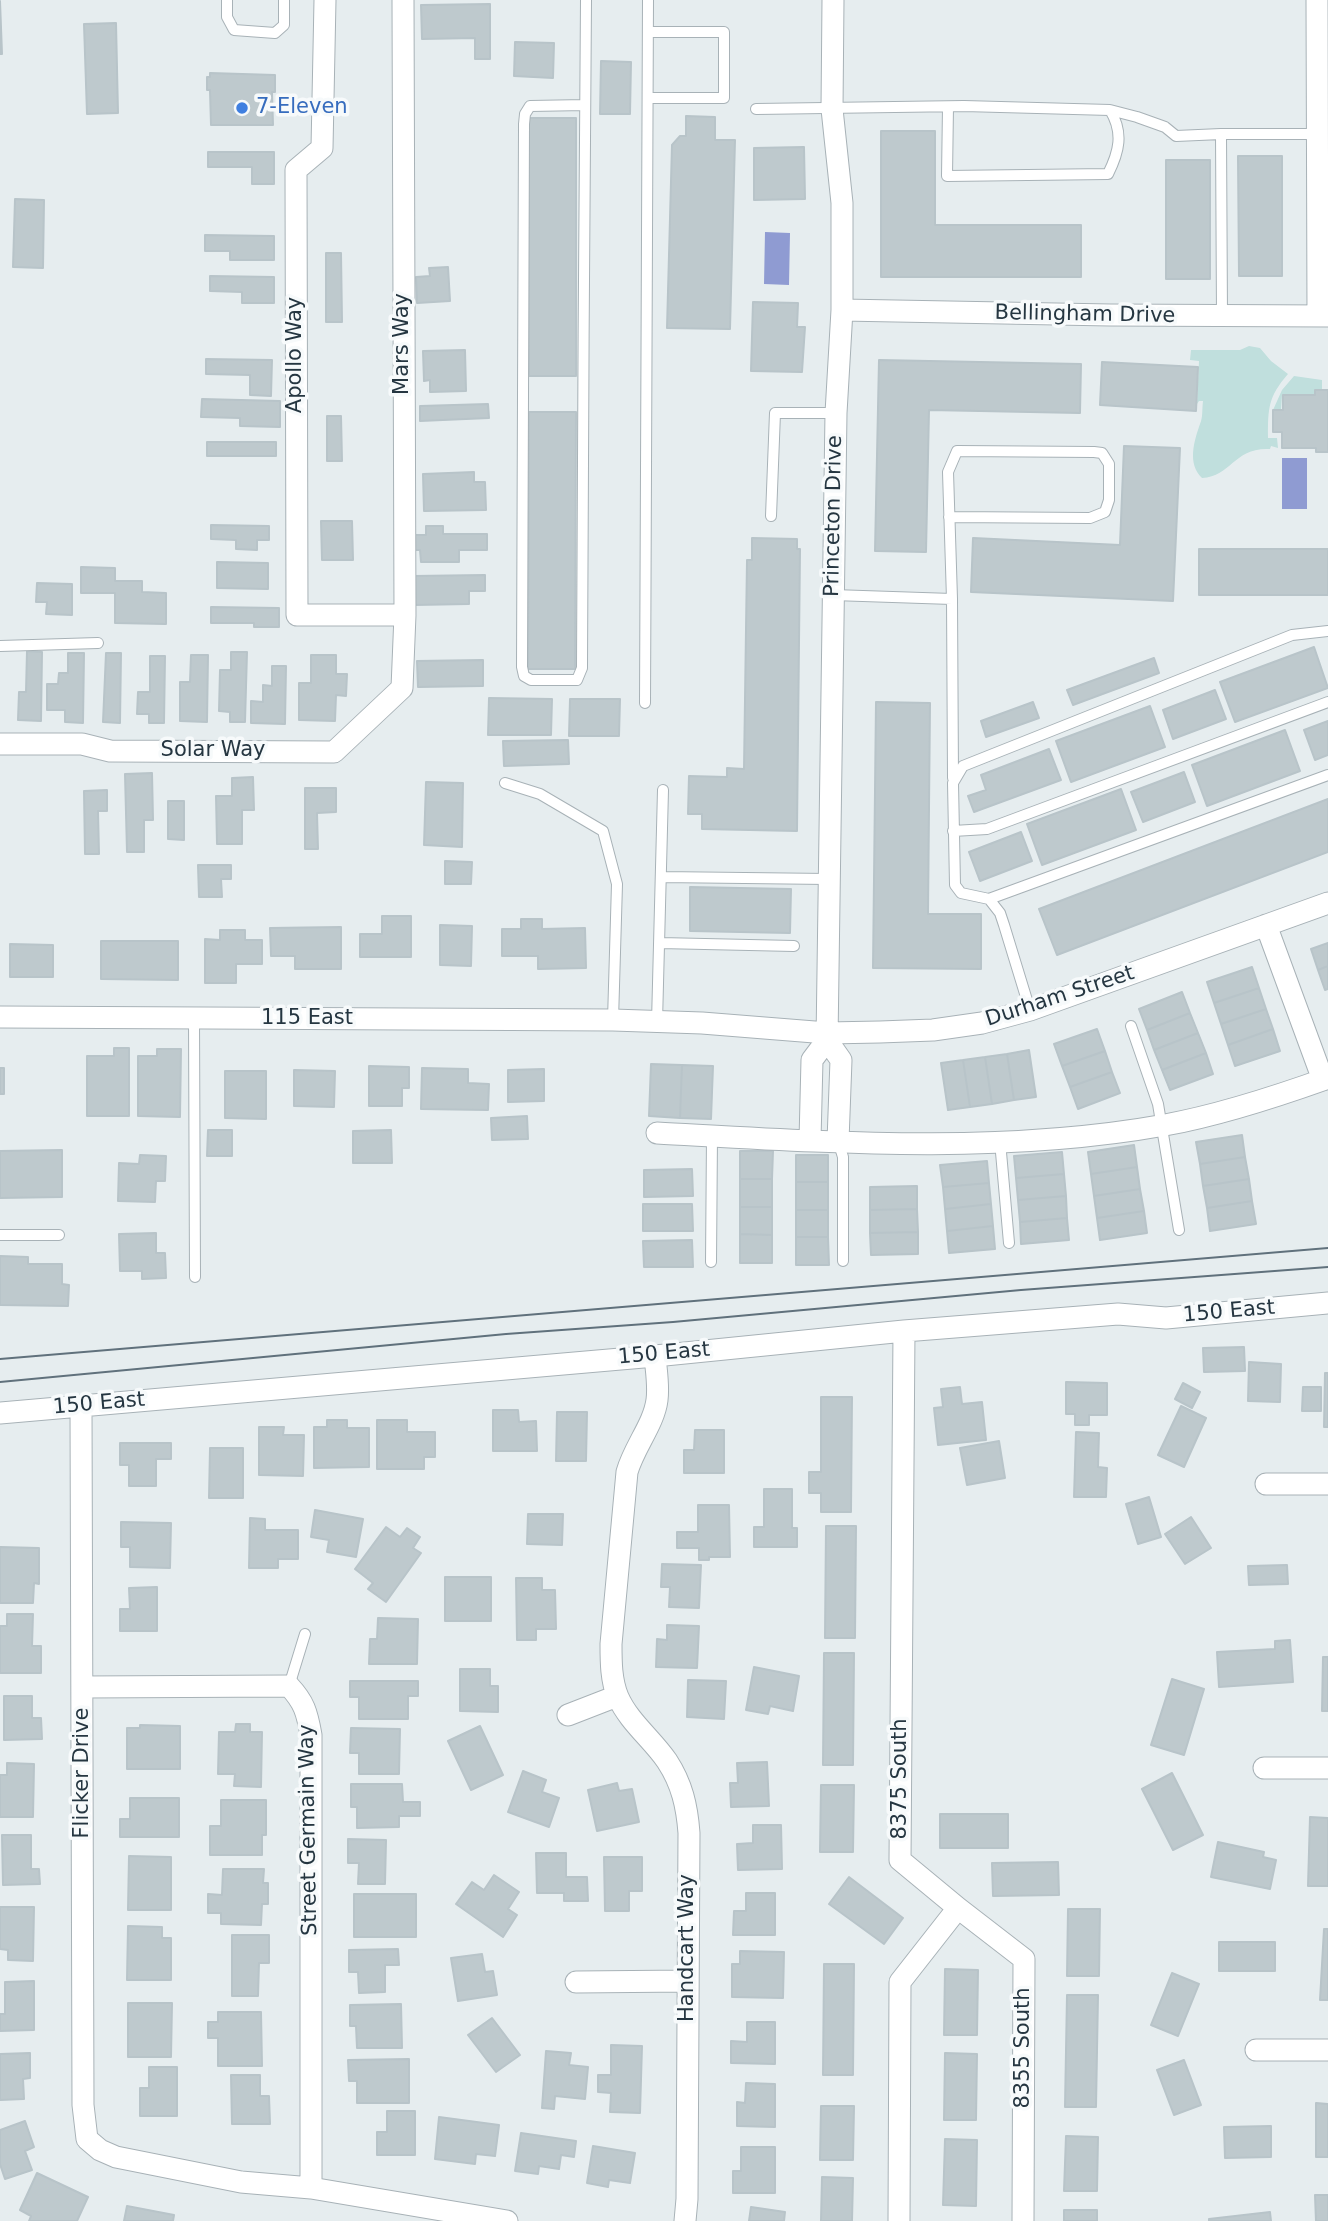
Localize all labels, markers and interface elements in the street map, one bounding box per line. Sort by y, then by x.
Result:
place label: 7-Eleven [256,95,348,121]
marker: 7-Eleven [234,100,250,116]
street label: Mars Way [390,293,416,395]
street label: Apollo Way [283,297,309,413]
street label: Bellingham Drive [994,301,1176,329]
street label: Princeton Drive [820,435,848,597]
street label: Solar Way [161,738,265,764]
street label: Durham Street [982,961,1138,1033]
street label: 115 East [261,1006,353,1032]
street label: 150 East [1182,1295,1276,1329]
street label: 150 East [617,1337,711,1371]
street label: 150 East [52,1387,146,1421]
street label: Flicker Drive [70,1708,96,1838]
street label: 8375 South [888,1718,914,1840]
street label: Street Germain Way [295,1724,323,1936]
street label: Handcart Way [675,1874,701,2022]
street label: 8355 South [1011,1987,1037,2109]

